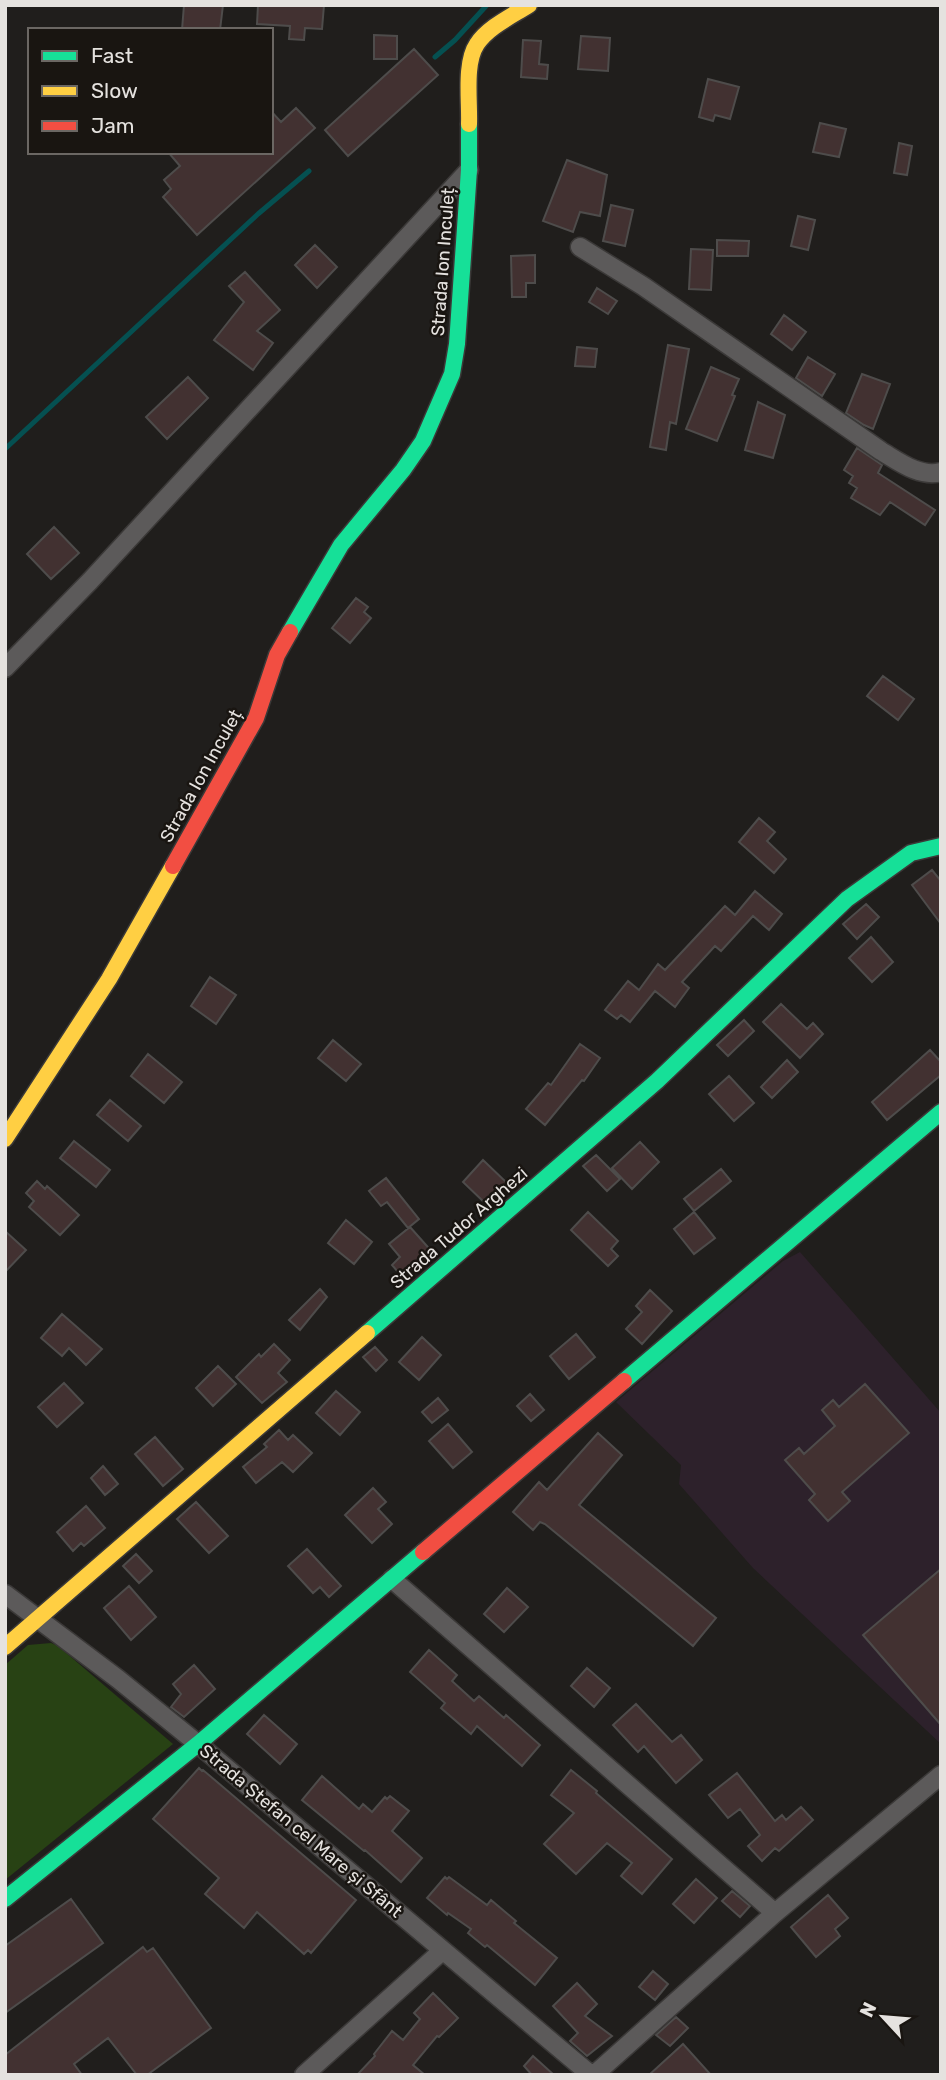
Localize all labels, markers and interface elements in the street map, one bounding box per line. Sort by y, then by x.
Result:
legend [28,28,273,154]
text: Fast [91,43,133,68]
text: Slow [91,78,138,103]
text: Jam [91,113,135,138]
street label: Strada Ion Inculeț [427,187,459,337]
street label: Strada Ion Inculeț [155,706,247,846]
street label: Strada Tudor Arghezi [386,1162,532,1294]
street label: Strada Ștefan cel Mare și Sfânt [195,1740,407,1922]
north arrow [848,1982,918,2052]
text: N [855,1999,882,2021]

